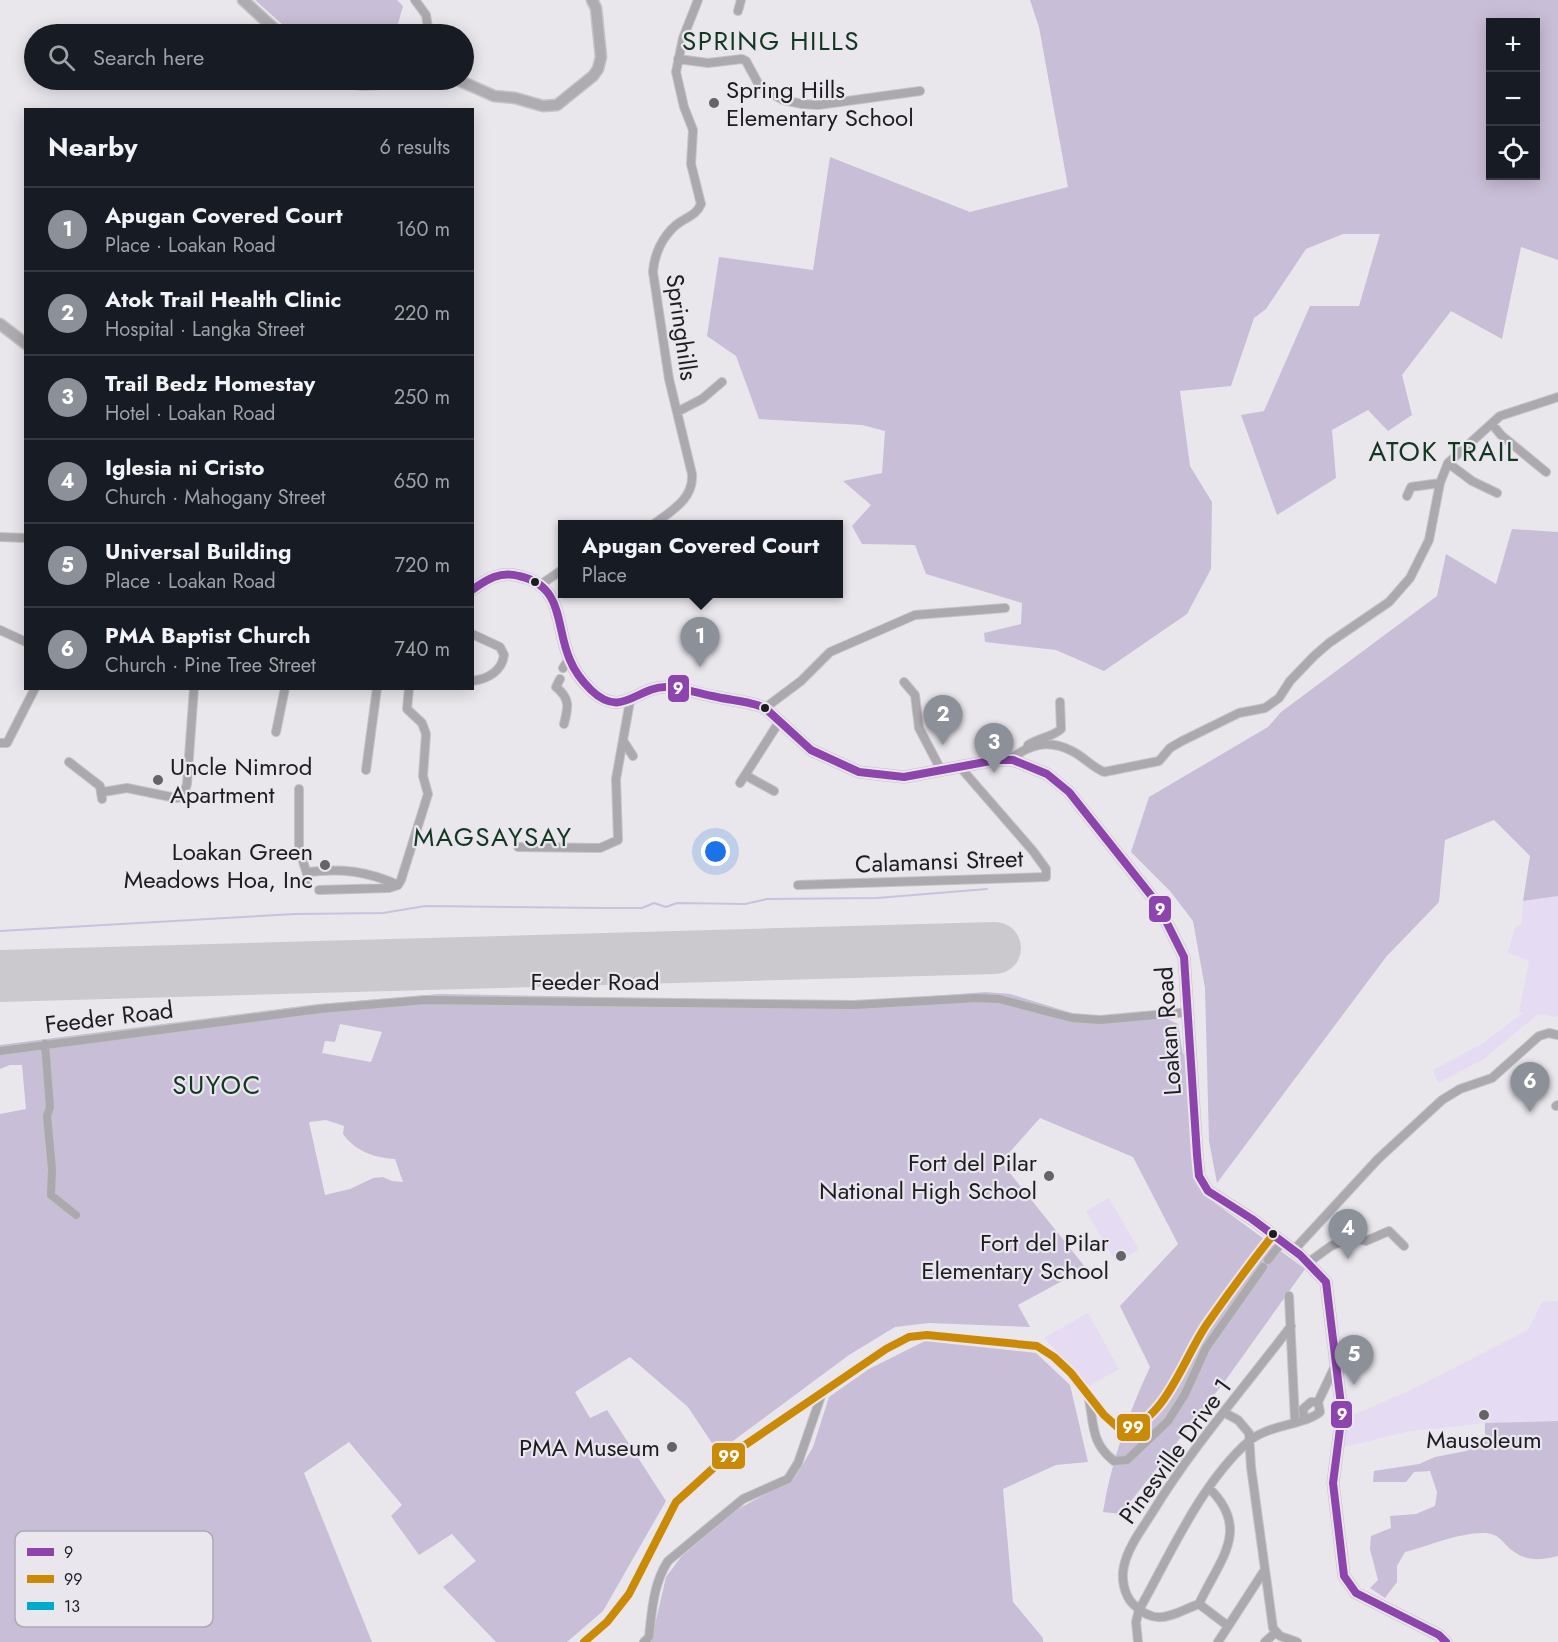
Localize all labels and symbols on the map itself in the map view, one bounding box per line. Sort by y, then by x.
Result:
district label: SPRING HILLS [682,22,860,60]
place label: Spring Hills Elementary School [726,72,914,135]
marker: Spring Hills Elementary School [707,96,721,110]
street label: Springhills [657,272,707,382]
district label: ATOK TRAIL [1368,432,1520,471]
unlabelled marker [529,576,541,588]
pin: 1 [680,618,720,667]
line badge: 9 [667,674,690,703]
text: 9 [673,677,683,700]
pin: 2 [924,696,962,745]
unlabelled marker [759,702,771,714]
pin: 3 [974,724,1014,773]
place label: Uncle Nimrod Apartment [170,749,312,812]
marker: Uncle Nimrod Apartment [151,773,165,787]
district label: MAGSAYSAY [413,818,573,856]
place label: Loakan Green Meadows Hoa, Inc [124,834,313,897]
your location [701,837,730,866]
street label: Calamansi Street [854,841,1024,881]
marker: Loakan Green Meadows Hoa, Inc [318,858,332,872]
line badge: 9 [1148,895,1172,923]
text: 9 [1155,898,1165,921]
street label: Feeder Road [530,964,660,999]
street label: Loakan Road [1146,965,1190,1097]
street label: Feeder Road [43,992,175,1042]
pin: 6 [1510,1062,1550,1112]
district label: SUYOC [172,1066,262,1104]
place label: Fort del Pilar National High School [819,1145,1038,1208]
marker: Fort del Pilar National High School [1042,1169,1056,1183]
pin: 4 [1328,1210,1368,1259]
place label: Fort del Pilar Elementary School [921,1225,1110,1288]
unlabelled marker [1267,1228,1279,1240]
marker: Fort del Pilar Elementary School [1114,1249,1128,1263]
pin: 5 [1334,1336,1374,1385]
street label: Pinesville Drive 1 [1110,1371,1240,1531]
line badge: 9 [1330,1400,1353,1429]
text: 9 [1337,1403,1347,1426]
marker: Mausoleum [1477,1408,1491,1422]
line badge: 99 [1116,1413,1151,1442]
text: 99 [1122,1416,1144,1439]
place label: Mausoleum [1426,1422,1542,1457]
place label: PMA Museum [519,1430,660,1465]
marker: PMA Museum [665,1440,679,1454]
line badge: 99 [711,1442,746,1470]
text: 99 [718,1445,740,1468]
legend [15,1531,213,1627]
text: 9 [64,1541,73,1564]
text: 99 [64,1568,82,1591]
text: 13 [64,1595,80,1618]

